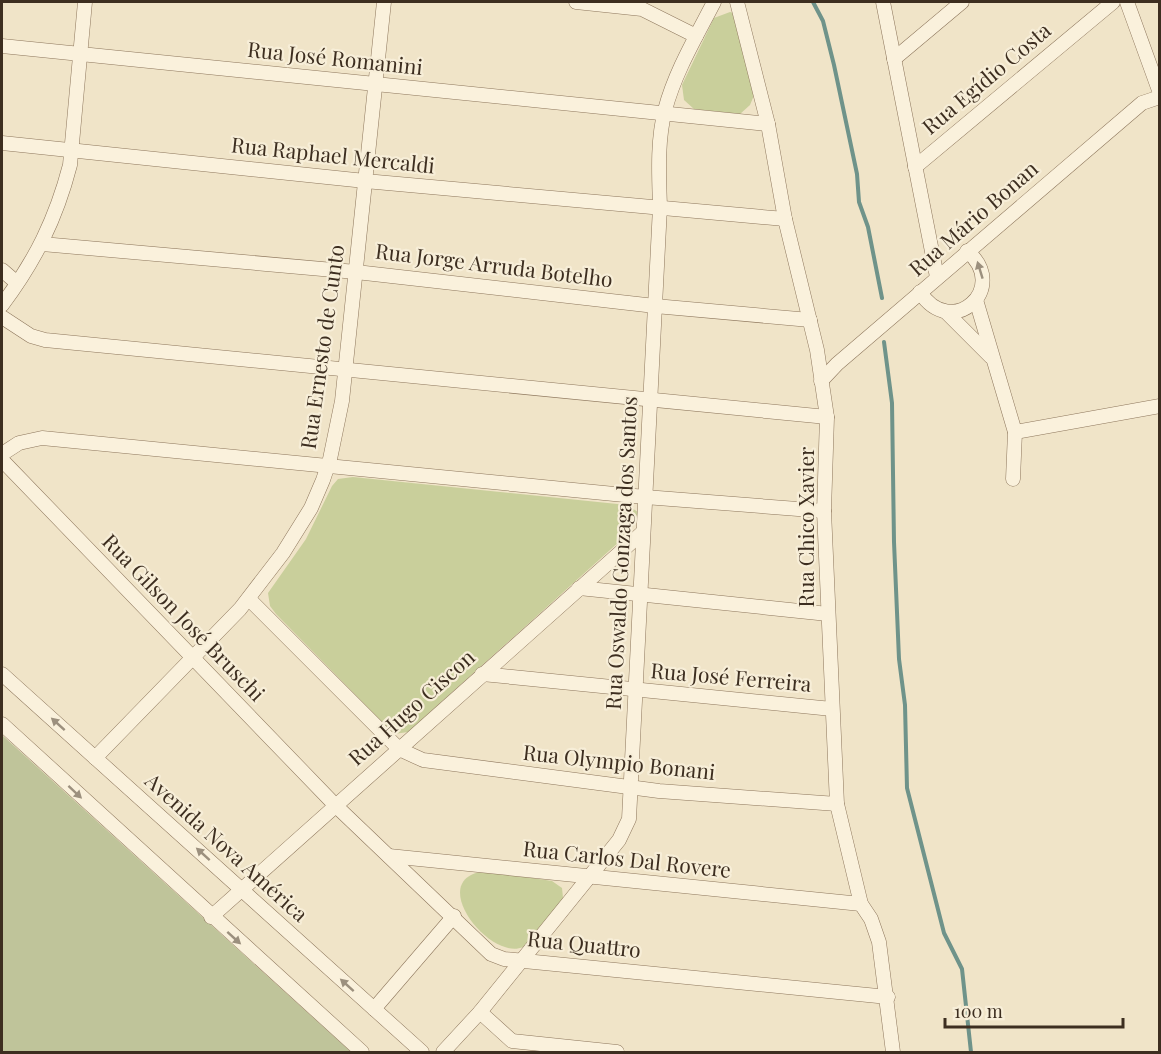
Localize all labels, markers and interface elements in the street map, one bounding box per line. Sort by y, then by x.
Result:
street label: Rua Egídio Costa [916,15,1056,139]
street label: Rua José Romanini [246,34,424,80]
street label: Rua Raphael Mercaldi [230,129,436,179]
street label: Rua Mário Bonan [902,153,1043,281]
street label: Rua Jorge Arruda Botelho [374,236,614,292]
street label: Rua Ernesto de Cunto [293,243,349,451]
one-way arrow [975,261,984,279]
street label: Rua Oswaldo Gonzaga dos Santos [598,395,642,710]
street label: Rua Chico Xavier [791,446,819,607]
street label: Rua Gilson José Bruschi [97,527,272,706]
street label: Rua Hugo Ciscon [341,642,480,771]
street label: Rua José Ferreira [650,655,813,697]
one-way arrow [50,717,65,731]
street label: Rua Olympio Bonani [522,737,717,785]
street label: Avenida Nova América [139,765,315,927]
one-way arrow [68,785,83,799]
street label: Rua Carlos Dal Rovere [522,833,733,883]
one-way arrow [196,848,211,861]
street label: Rua Quattro [526,923,642,963]
one-way arrow [227,931,242,945]
one-way arrow [341,979,355,993]
scale bar [945,991,1124,1029]
text: 100 m [954,999,1003,1023]

